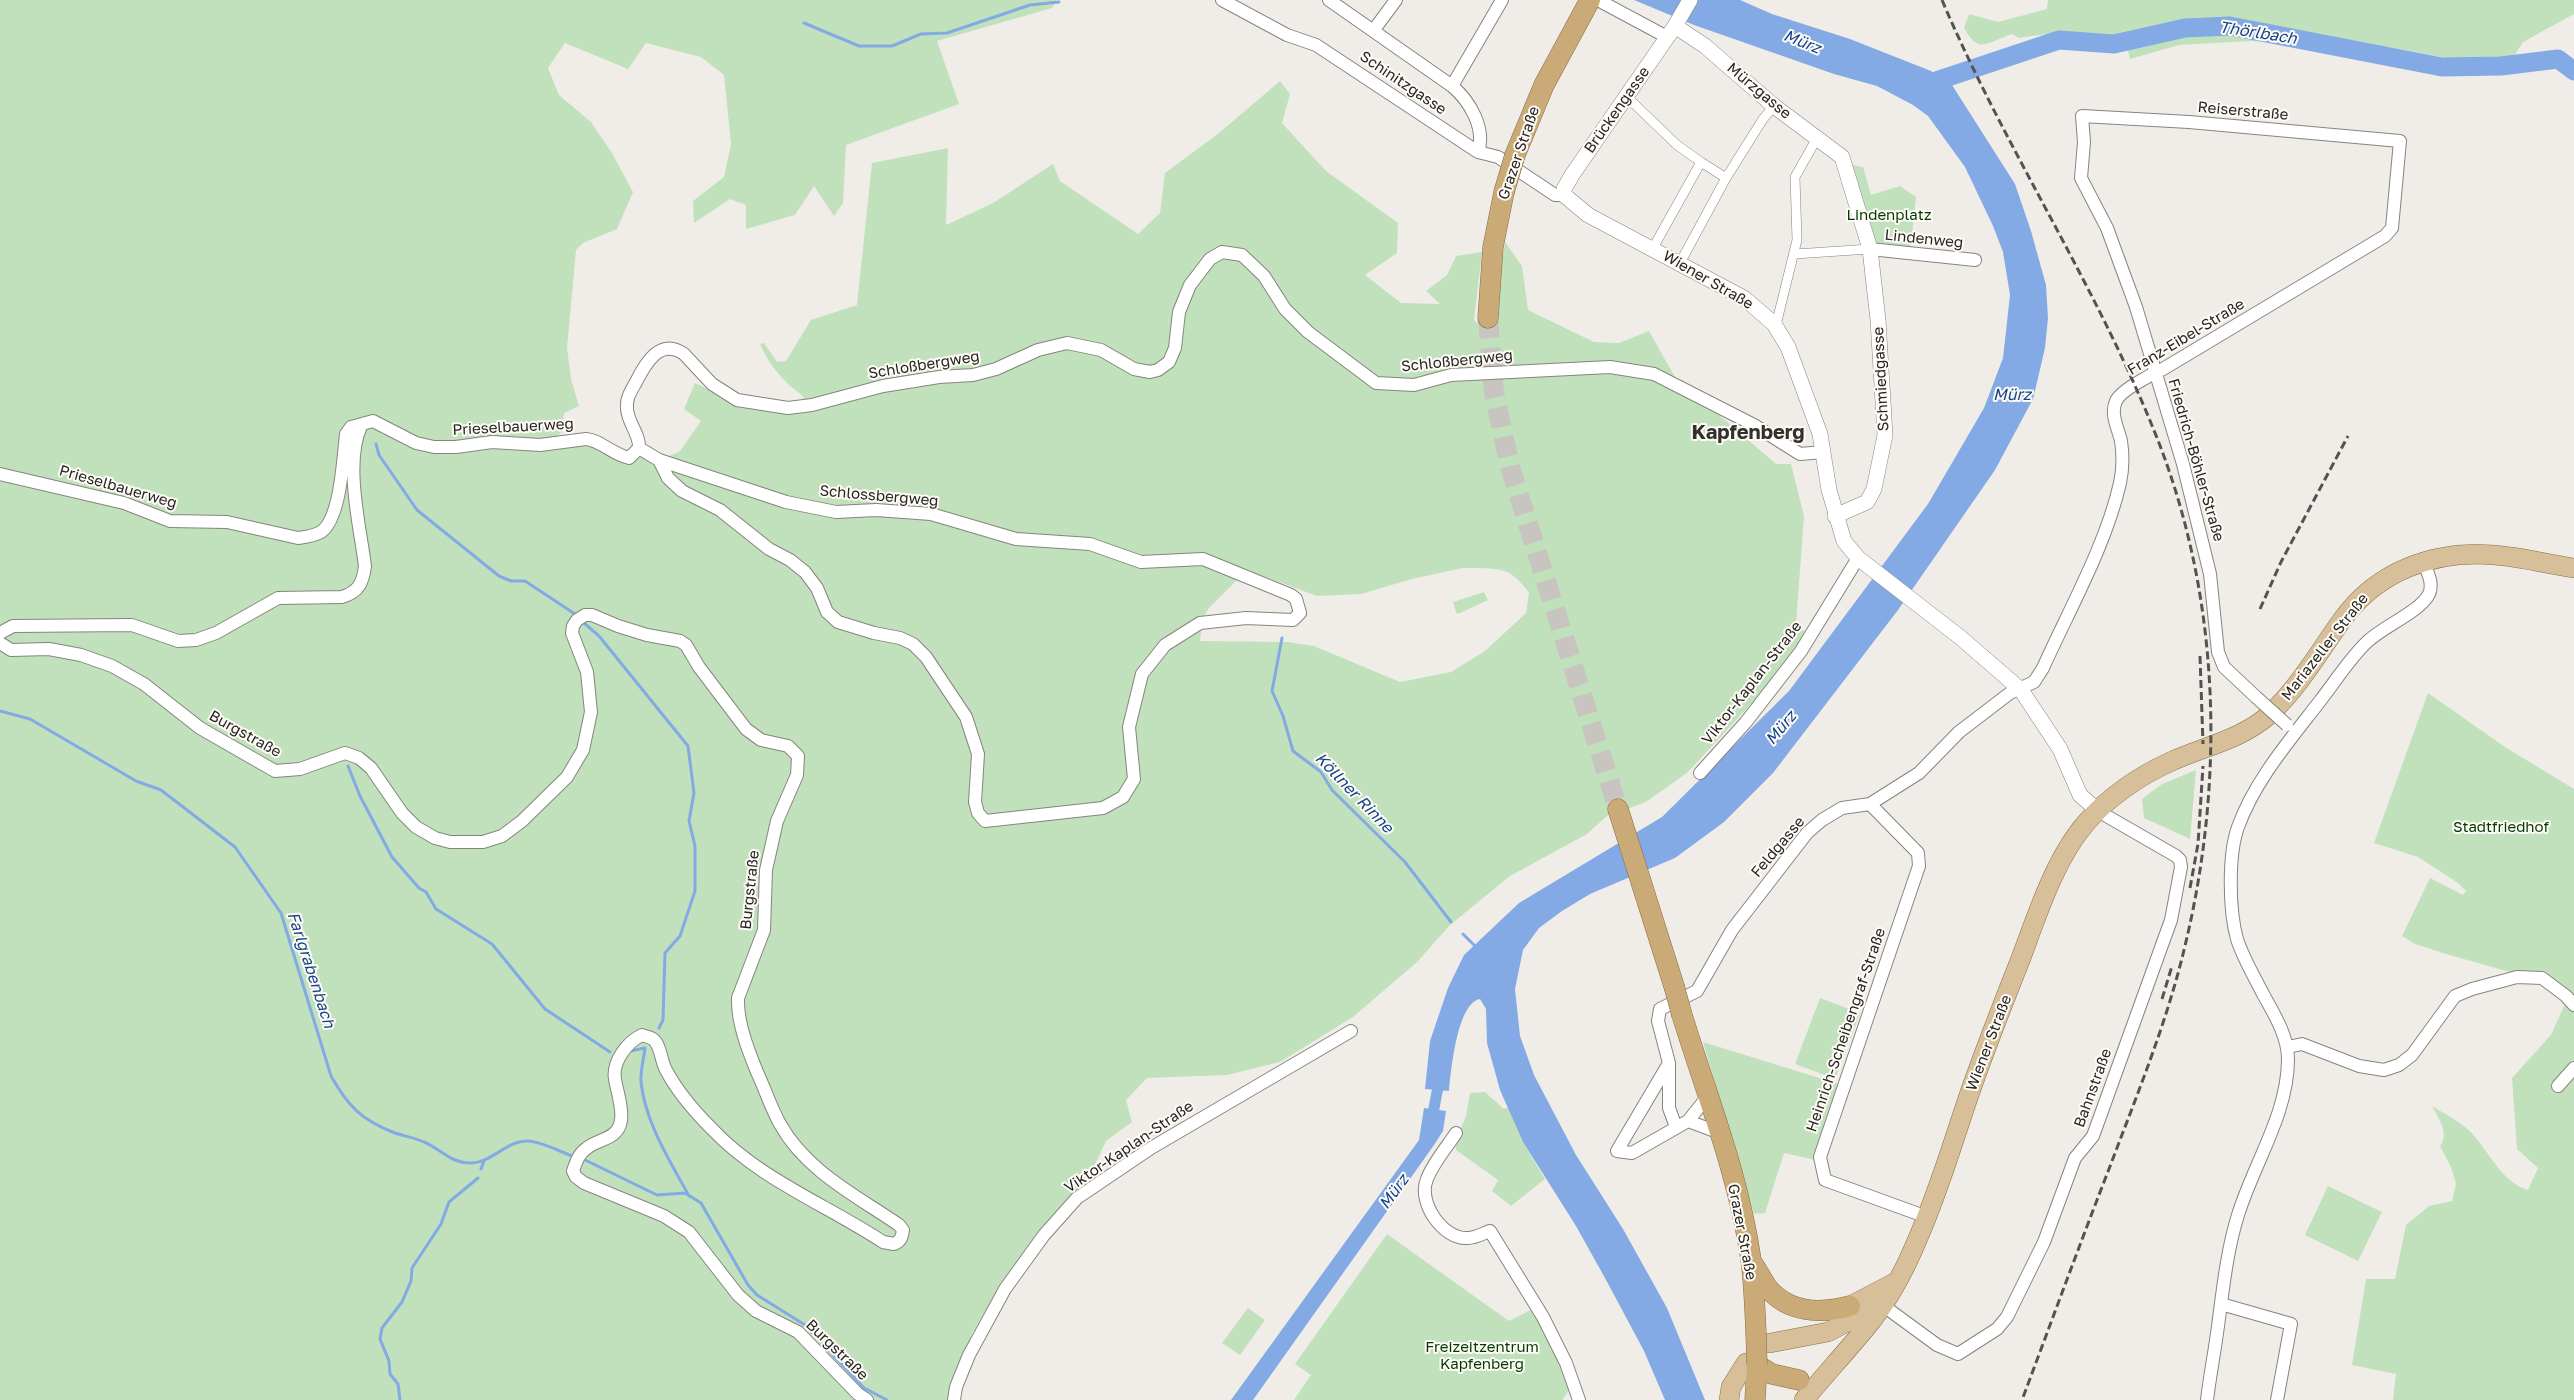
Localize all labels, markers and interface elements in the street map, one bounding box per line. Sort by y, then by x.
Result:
water label: Thörlbach [2218,17,2298,49]
water label: Mürz [1781,26,1823,58]
street label: Schinitzgasse [1356,47,1450,119]
street label: Mürzgasse [1723,59,1795,123]
street label: Brückengasse [1581,63,1653,157]
street label: Reiserstraße [2197,98,2289,124]
street label: Grazer Straße [1495,104,1543,202]
park label: Lindenplatz [1846,206,1932,224]
street label: Lindenweg [1884,226,1964,252]
street label: Wiener Straße [1660,247,1756,313]
street label: Franz-Eibel-Straße [2124,295,2248,379]
street label: Schmiedgasse [1869,326,1893,432]
street label: Schloßbergweg [1400,346,1514,376]
street label: Schloßbergweg [867,347,981,383]
street label: Friedrich-Böhler-Straße [2164,376,2228,544]
water label: Mürz [1993,385,2031,405]
street label: Prieselbauerweg [452,415,574,439]
district label: Kapfenberg [1691,421,1805,445]
street label: Prieselbauerweg [57,462,179,512]
street label: Schlossbergweg [819,482,939,510]
street label: Mariazeller Straße [2278,590,2372,704]
street label: Viktor-Kaplan-Straße [1698,618,1806,748]
street label: Burgstraße [206,707,284,761]
water label: Mürz [1761,707,1801,749]
water label: Köllner Rinne [1311,749,1397,837]
street label: Feldgasse [1747,813,1809,881]
park label: Stadtfriedhof [2453,818,2549,836]
street label: Burgstraße [737,849,763,931]
water label: Farlgrabenbach [283,910,339,1030]
street label: Heinrich-Scheibengraf-Straße [1803,926,1889,1134]
street label: Wiener Straße [1962,992,2016,1094]
street label: Bahnstraße [2070,1046,2116,1130]
street label: Viktor-Kaplan-Straße [1061,1097,1197,1197]
water label: Mürz [1375,1171,1413,1213]
street label: Grazer Straße [1724,1182,1760,1282]
street label: Burgstraße [802,1316,872,1384]
park label: Freizeitzentrum Kapfenberg [1425,1338,1539,1373]

